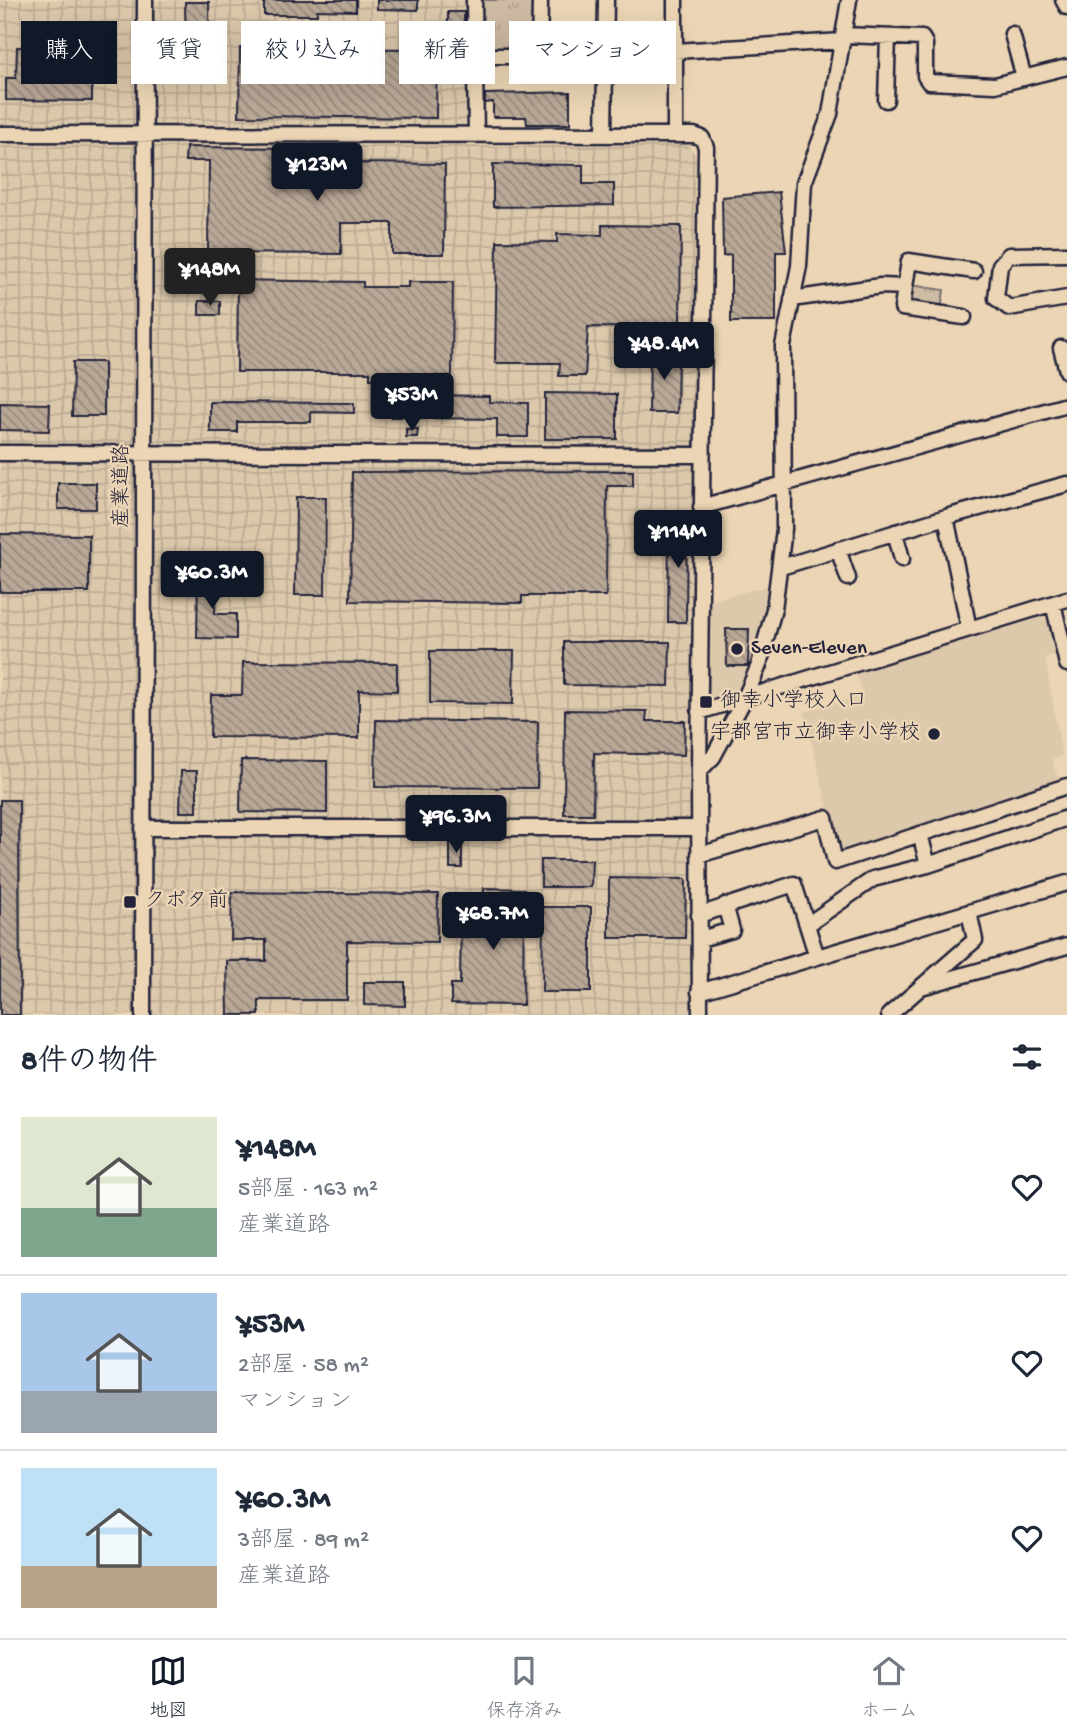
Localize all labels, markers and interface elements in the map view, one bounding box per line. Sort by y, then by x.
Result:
chip: 購入 [21,21,117,84]
chip: 賃貸 [131,21,227,84]
chip: 絞り込み [241,21,385,84]
chip: 新着 [399,21,495,84]
chip: マンション [509,21,676,84]
pin: ¥123M [268,144,366,203]
text: ¥123M [287,152,347,179]
pin: ¥148M [161,248,259,308]
text: ¥148M [180,257,240,284]
pin: ¥48.4M [607,322,721,382]
text: ¥48.4M [630,331,698,358]
pin: ¥53M [371,374,453,433]
text: ¥53M [387,382,437,409]
street label: 産業道路 [110,444,136,528]
pin: ¥114M [629,510,727,570]
text: ¥114M [650,519,706,546]
pin: ¥60.3M [155,552,269,611]
text: ¥60.3M [177,560,247,587]
place label: Seven-Eleven [751,637,867,662]
marker: Seven-Eleven [729,641,745,657]
place label: 御幸小学校入口 [720,688,867,715]
marker: 御幸小学校入口 [698,694,714,710]
place label: 宇都宮市立御幸小学校 [710,720,920,747]
marker: 宇都宮市立御幸小学校 [926,726,942,742]
pin: ¥96.3M [399,796,513,855]
text: ¥96.3M [422,804,490,831]
place label: クボタ前 [144,889,228,915]
pin: ¥68.7M [436,892,550,952]
marker: クボタ前 [122,894,138,910]
text: ¥68.7M [458,901,528,928]
icon: filters [1008,1038,1046,1076]
text: 8件の物件 [21,1046,157,1081]
text: ¥148M [238,1133,315,1168]
icon: home [77,1145,161,1229]
icon: heart [1008,1168,1046,1206]
text: 5部屋 · 163 m² [238,1177,378,1204]
text: 産業道路 [238,1213,330,1240]
text: ¥53M [238,1309,304,1344]
icon: home [77,1321,161,1405]
icon: heart [1008,1344,1046,1382]
text: 2部屋 · 58 m² [238,1353,369,1380]
text: マンション [238,1389,352,1416]
text: ¥60.3M [238,1484,330,1519]
icon: home [77,1496,161,1580]
icon: heart [1008,1519,1046,1557]
text: 3部屋 · 89 m² [238,1528,369,1555]
text: 産業道路 [238,1564,330,1591]
tab: 地図 [149,1652,187,1724]
tab: 保存済み [486,1652,562,1724]
tab: ホーム [861,1652,918,1724]

